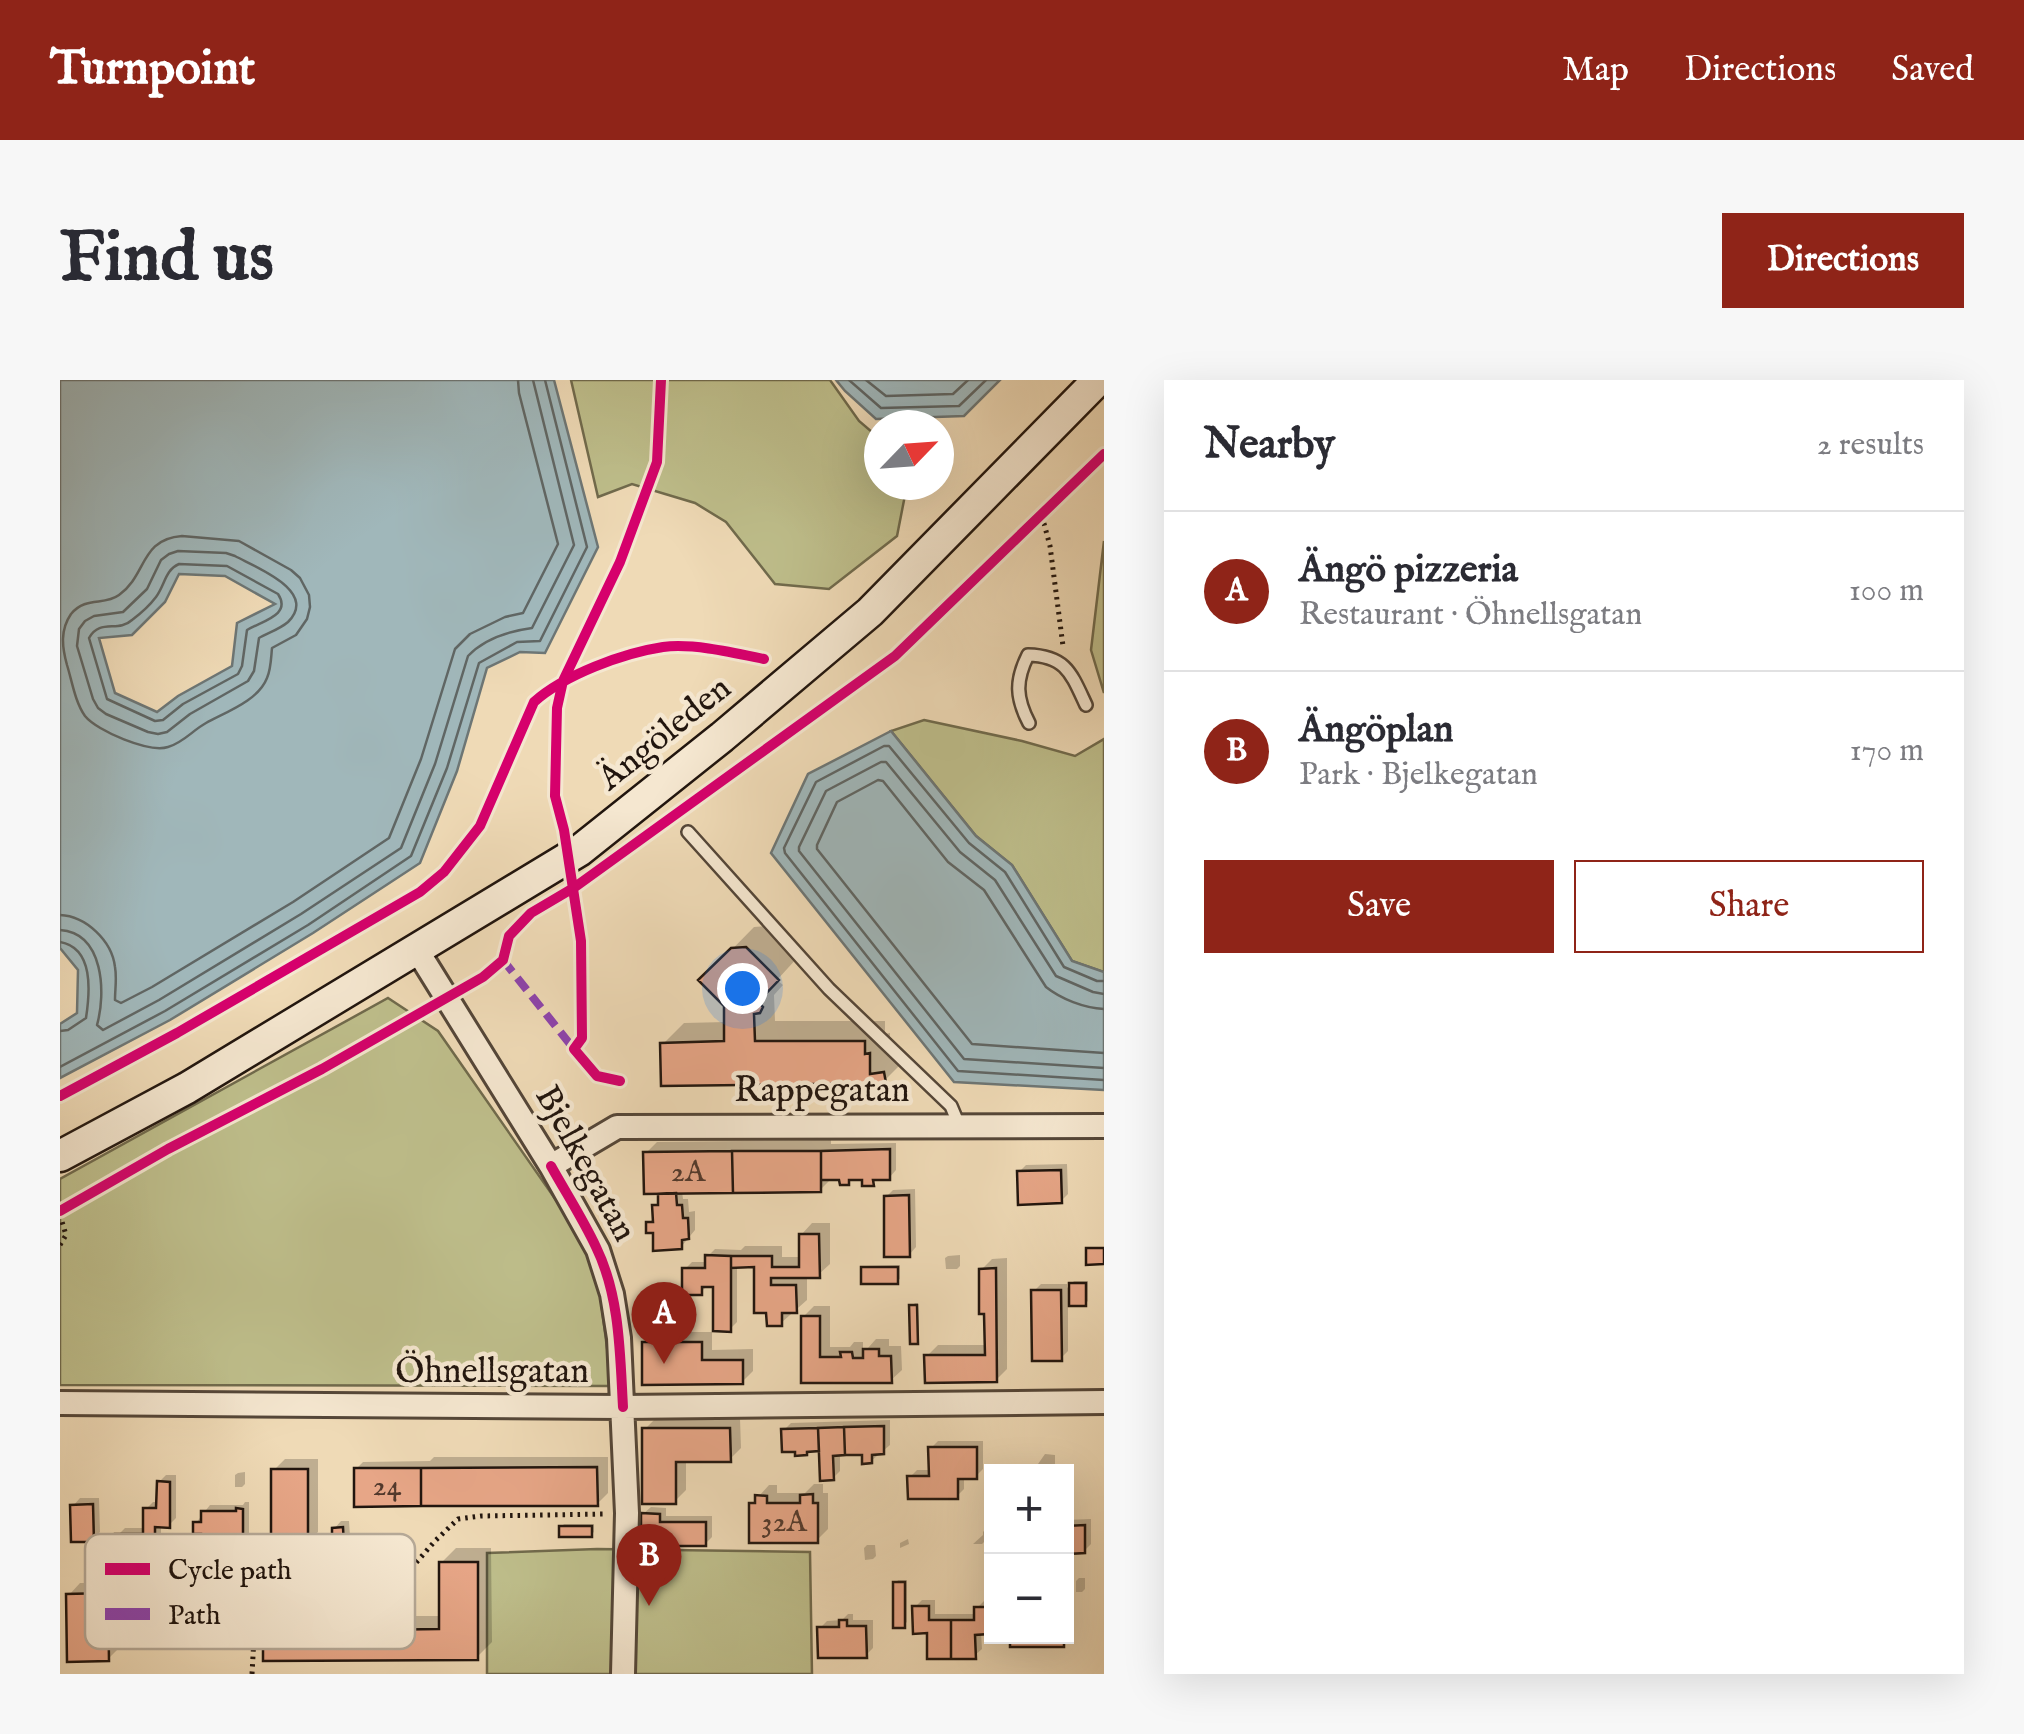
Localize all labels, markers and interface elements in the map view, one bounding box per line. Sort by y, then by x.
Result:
text: Turnpoint [50,40,255,100]
text: Map [1562,48,1629,93]
text: Directions [1684,48,1836,93]
text: Saved [1891,48,1974,93]
button: Directions [1722,213,1964,308]
text: Find us [60,216,274,304]
north arrow [864,410,954,500]
text: Nearby [1204,419,1335,472]
text: 2 results [1817,425,1924,466]
text: Ängö pizzeria [1299,547,1518,595]
text: A [1226,571,1247,612]
text: 100 m [1849,571,1924,612]
text: Restaurant · Öhnellsgatan [1299,595,1642,636]
street label: Ängöleden [588,666,741,802]
text: Ängöplan [1299,707,1453,755]
text: B [1226,731,1247,772]
text: 170 m [1850,731,1924,772]
text: Park · Bjelkegatan [1299,755,1538,796]
button: Save [1204,860,1554,953]
button: Share [1574,860,1924,953]
your location [717,963,768,1014]
street label: Rappegatan [734,1069,910,1114]
street label: Bjelkegatan [524,1078,646,1250]
house number: 2A [671,1154,706,1192]
pin: A [632,1282,696,1364]
street label: Öhnellsgatan [395,1350,589,1395]
map controls [984,1464,1074,1644]
button: + [984,1464,1074,1554]
house number: 24 [373,1468,402,1506]
house number: 32A [761,1504,808,1542]
pin: B [616,1524,682,1606]
legend [85,1534,415,1649]
text: Cycle path [168,1554,292,1589]
button: − [984,1554,1074,1644]
text: Path [168,1599,221,1634]

